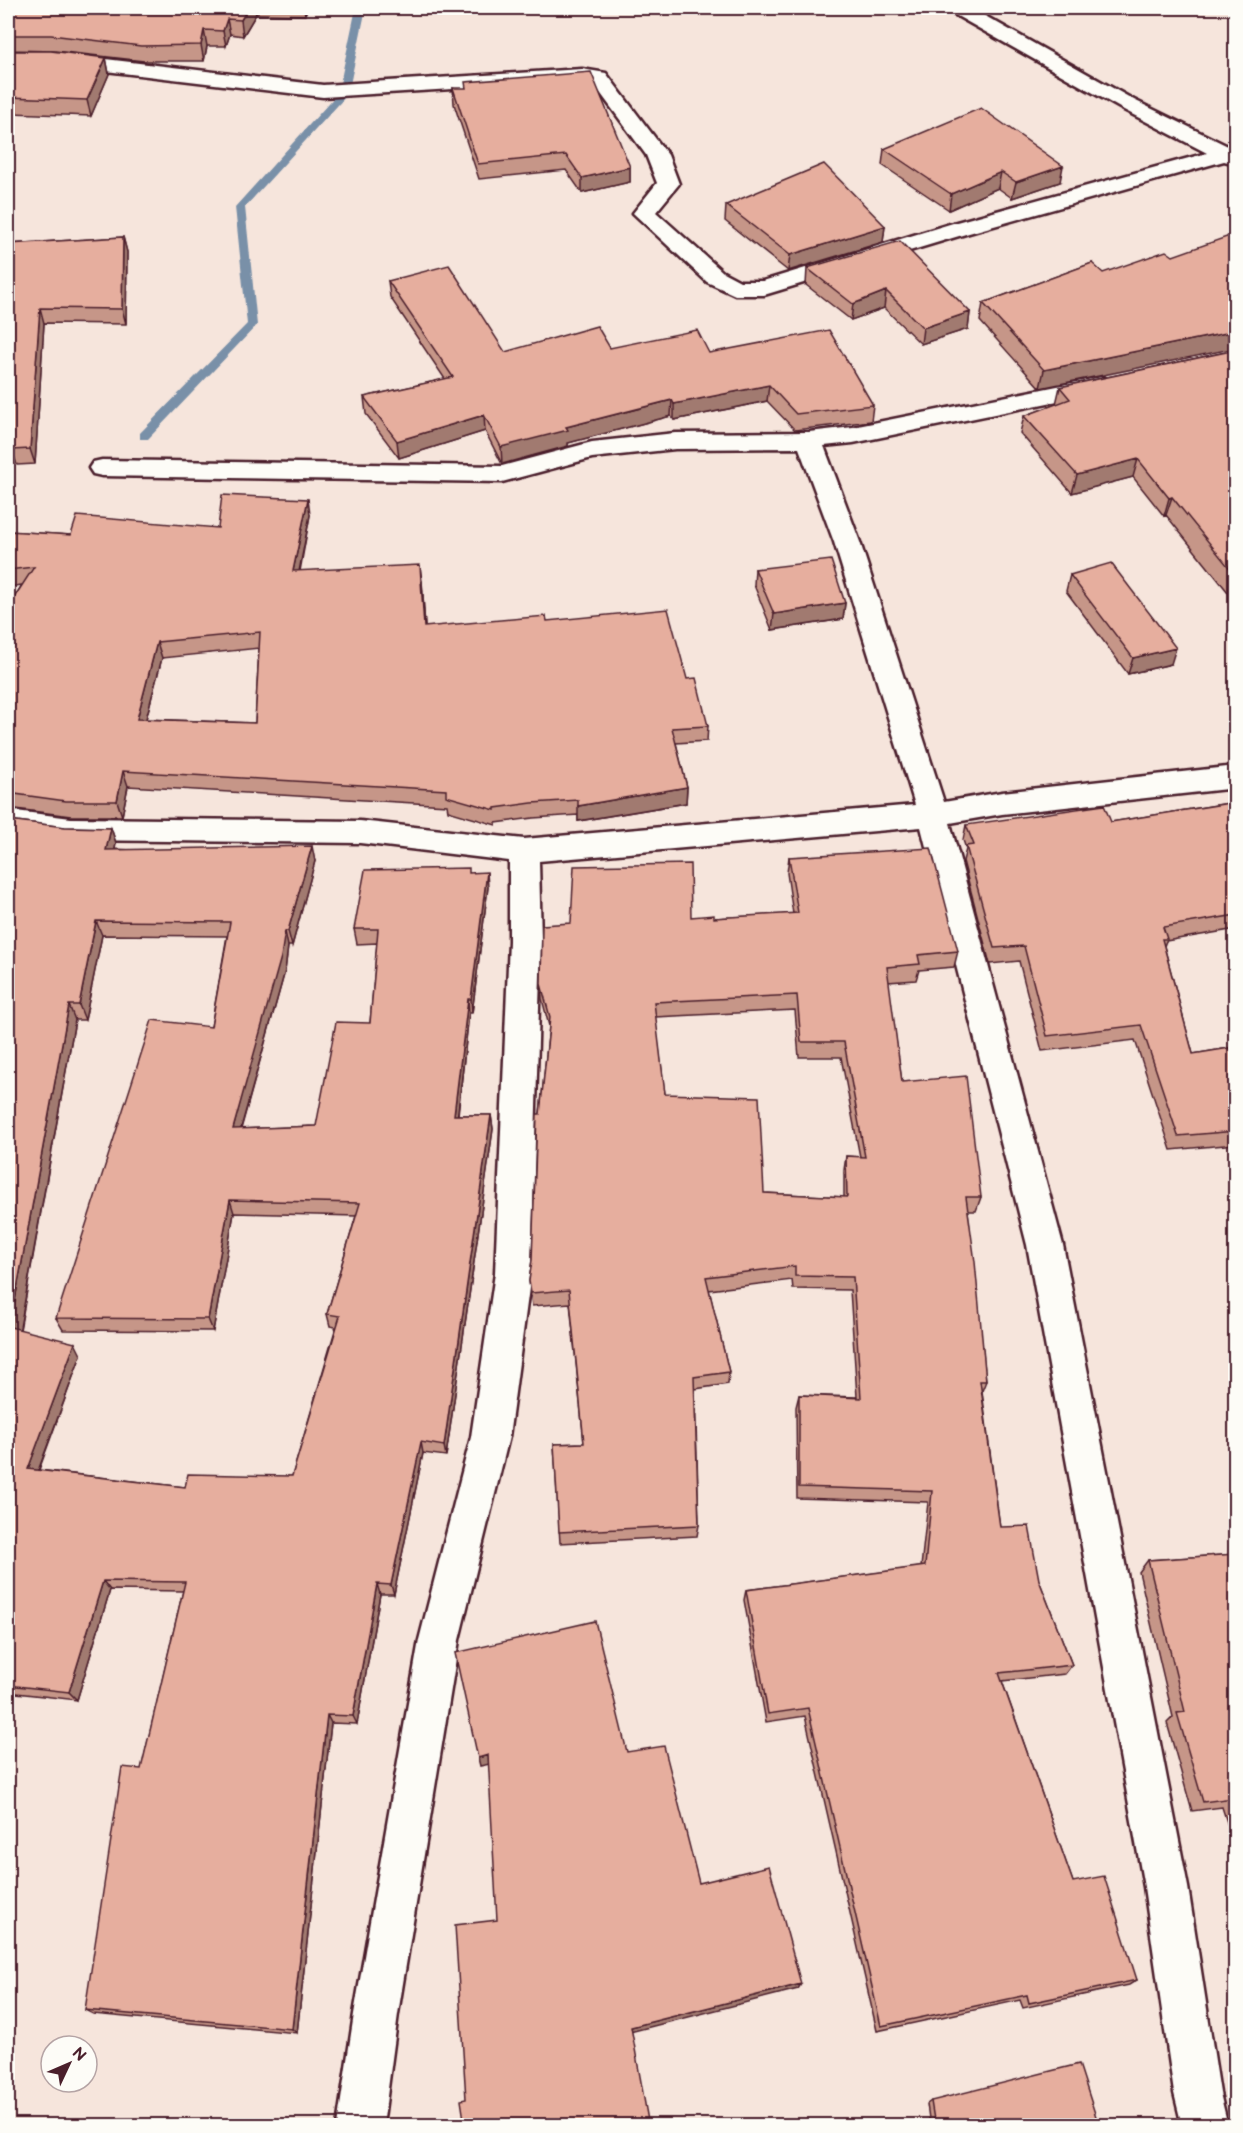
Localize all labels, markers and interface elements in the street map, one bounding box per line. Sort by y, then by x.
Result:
north arrow [39,2034,99,2094]
text: N [68,2044,90,2066]

